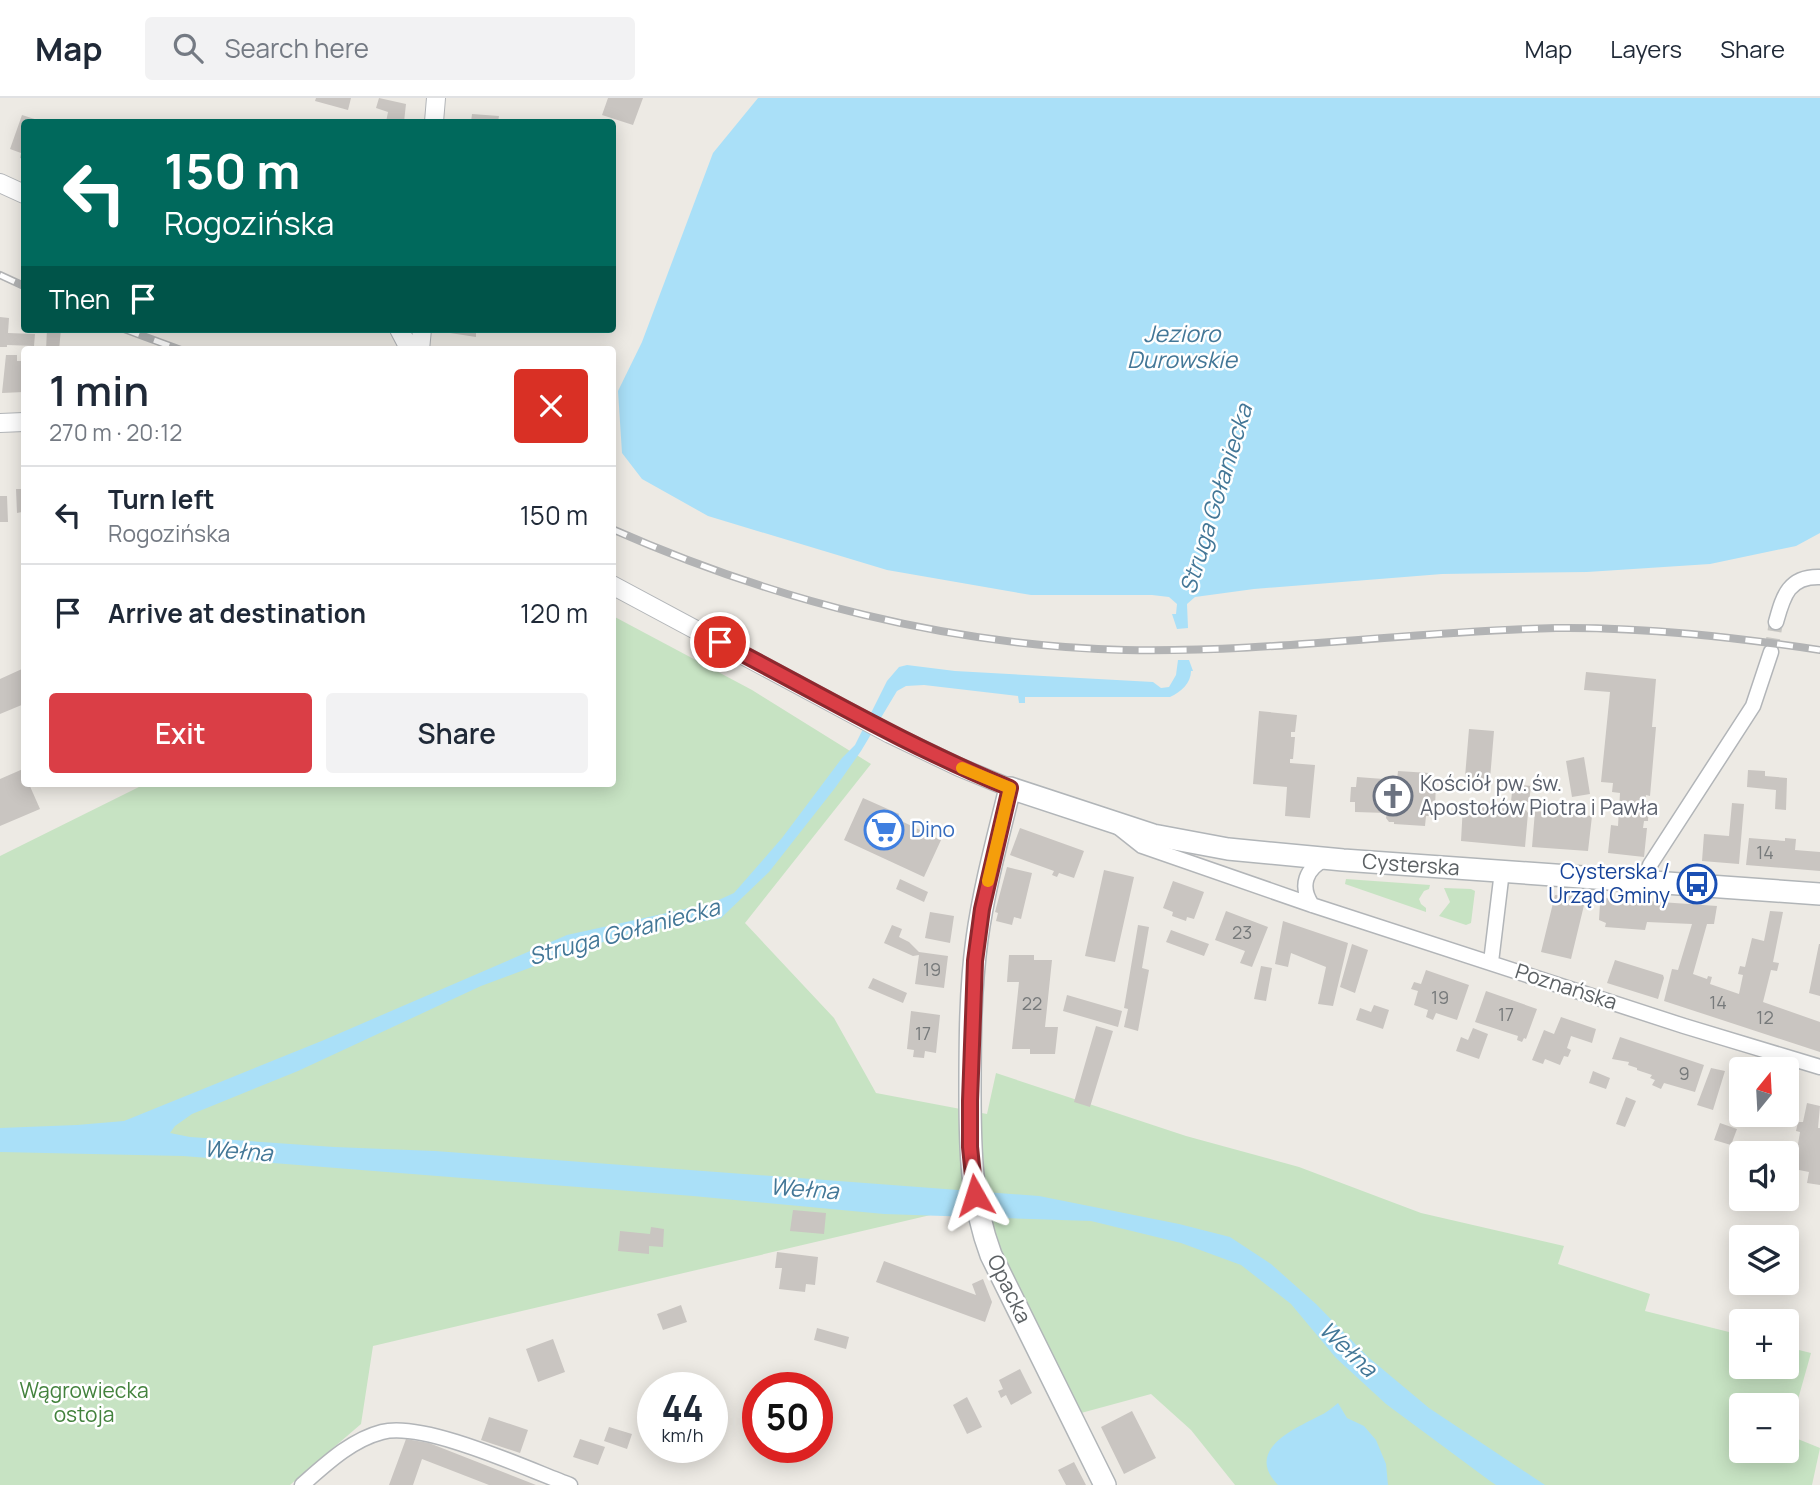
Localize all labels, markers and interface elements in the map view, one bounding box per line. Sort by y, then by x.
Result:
search box [145,17,635,80]
text: Map [35,26,103,71]
icon: search [169,29,207,67]
text: Search here [225,30,369,66]
text: Map [1525,32,1572,65]
text: Layers [1610,32,1682,65]
text: Share [1720,32,1785,65]
text: 150 m [164,137,300,204]
icon: left [49,147,140,238]
text: Rogozińska [164,201,334,245]
icon: arrive [124,280,162,318]
text: Then [49,281,110,317]
water label: Jezioro Durowskie [1127,317,1238,375]
text: 1 min [49,361,149,419]
button: close [514,369,588,443]
water label: Struga Gołaniecka [1171,399,1259,597]
text: 270 m · 20:12 [49,416,182,448]
text: Turn left [108,481,215,517]
icon: left [49,496,87,534]
text: 150 m [520,497,588,533]
text: Rogozińska [108,517,230,549]
icon: arrive [49,594,87,632]
text: Arrive at destination [108,595,366,631]
text: 120 m [520,595,588,631]
pin [690,612,750,672]
icon: arrive [701,623,739,661]
button: Exit [49,693,312,773]
button: Share [326,693,588,773]
place label: Kościół pw. św. Apostołów Piotra i Pawła [1420,769,1658,821]
church icon: Kościół pw. św. Apostołów Piotra i Pawła [1372,775,1414,817]
supermarket icon: Dino [863,809,905,851]
place label: Dino [911,815,955,843]
house number: 14 [1756,840,1774,864]
street label: Cysterska [1361,847,1461,881]
place label: Cysterska / Urząd Gminy [1548,857,1670,909]
bus stop icon: Cysterska / Urząd Gminy [1676,863,1718,905]
water label: Struga Gołaniecka [525,890,724,972]
house number: 23 [1232,920,1252,944]
street label: Poznańska [1512,956,1621,1016]
house number: 19 [923,957,941,981]
house number: 19 [1431,985,1449,1009]
house number: 14 [1709,990,1727,1014]
house number: 22 [1022,991,1042,1015]
house number: 17 [1498,1002,1514,1026]
house number: 12 [1756,1005,1774,1029]
house number: 17 [915,1021,931,1045]
north arrow [1729,1057,1799,1127]
map controls [1729,1057,1799,1463]
house number: 9 [1678,1061,1690,1085]
water label: Wełna [203,1132,275,1168]
button: sound [1729,1141,1799,1211]
position arrow [938,1158,1012,1232]
water label: Wełna [769,1170,841,1206]
button: layers [1729,1225,1799,1295]
street label: Opacka [981,1250,1038,1328]
button: + [1729,1309,1799,1379]
water label: Wełna [1313,1313,1386,1384]
speed limit sign: 50 [742,1372,833,1463]
park label: Wągrowiecka ostoja [19,1376,149,1428]
text: 44 [661,1384,704,1432]
button: − [1729,1393,1799,1463]
text: km/h [662,1423,703,1447]

